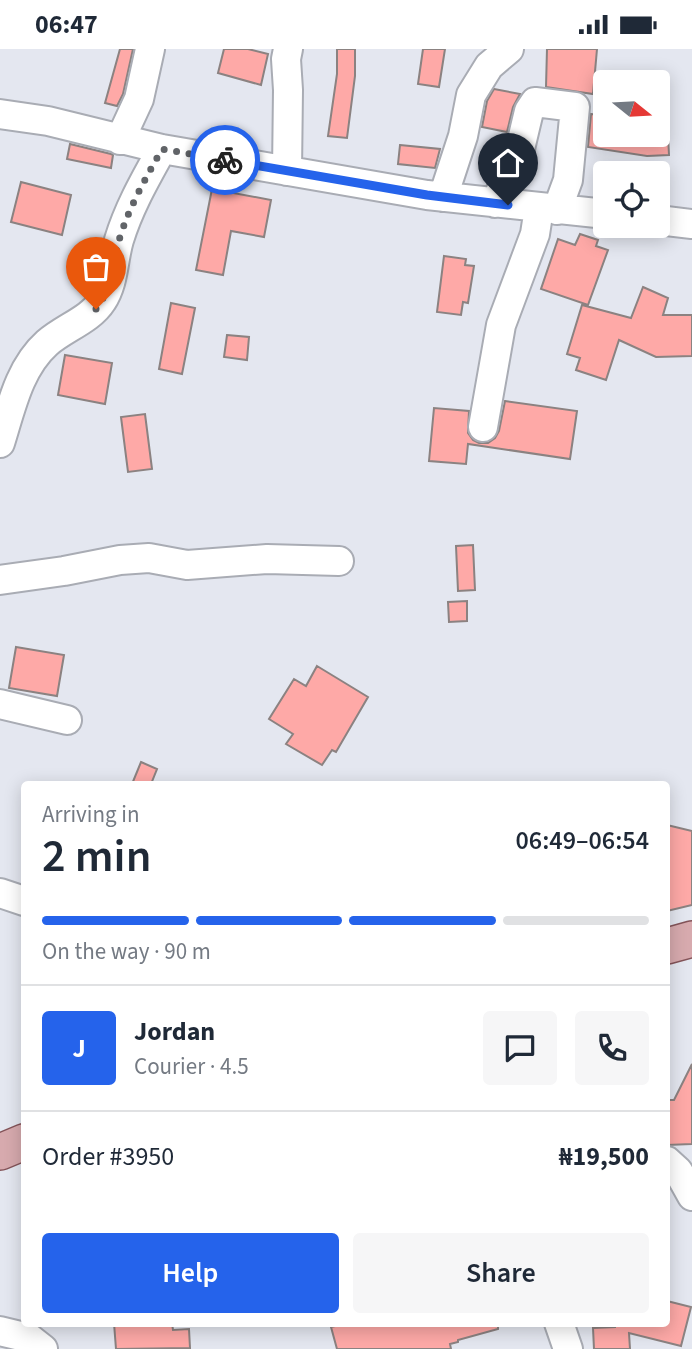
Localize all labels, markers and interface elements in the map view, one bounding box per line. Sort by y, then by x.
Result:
text: 06:47 [35,6,98,43]
north arrow [593,70,670,147]
map controls [593,70,670,238]
courier [190,125,260,195]
pin [478,133,538,205]
icon: bike [206,141,244,179]
icon: home [489,144,527,182]
button: locate [593,161,670,238]
pin [66,237,126,309]
icon: bag [77,248,115,286]
text: Arriving in [42,798,140,831]
text: 06:49–06:54 [516,822,649,859]
text: 2 min [42,824,151,889]
text: On the way · 90 m [42,935,211,968]
button: chat [483,1011,557,1085]
button: phone [575,1011,649,1085]
text: Jordan [134,1013,215,1050]
text: J [72,1030,86,1067]
text: Courier · 4.5 [134,1050,249,1083]
text: Order #3950 [42,1138,174,1175]
text: ₦19,500 [559,1138,649,1175]
button: Help [42,1233,339,1313]
button: Share [353,1233,649,1313]

